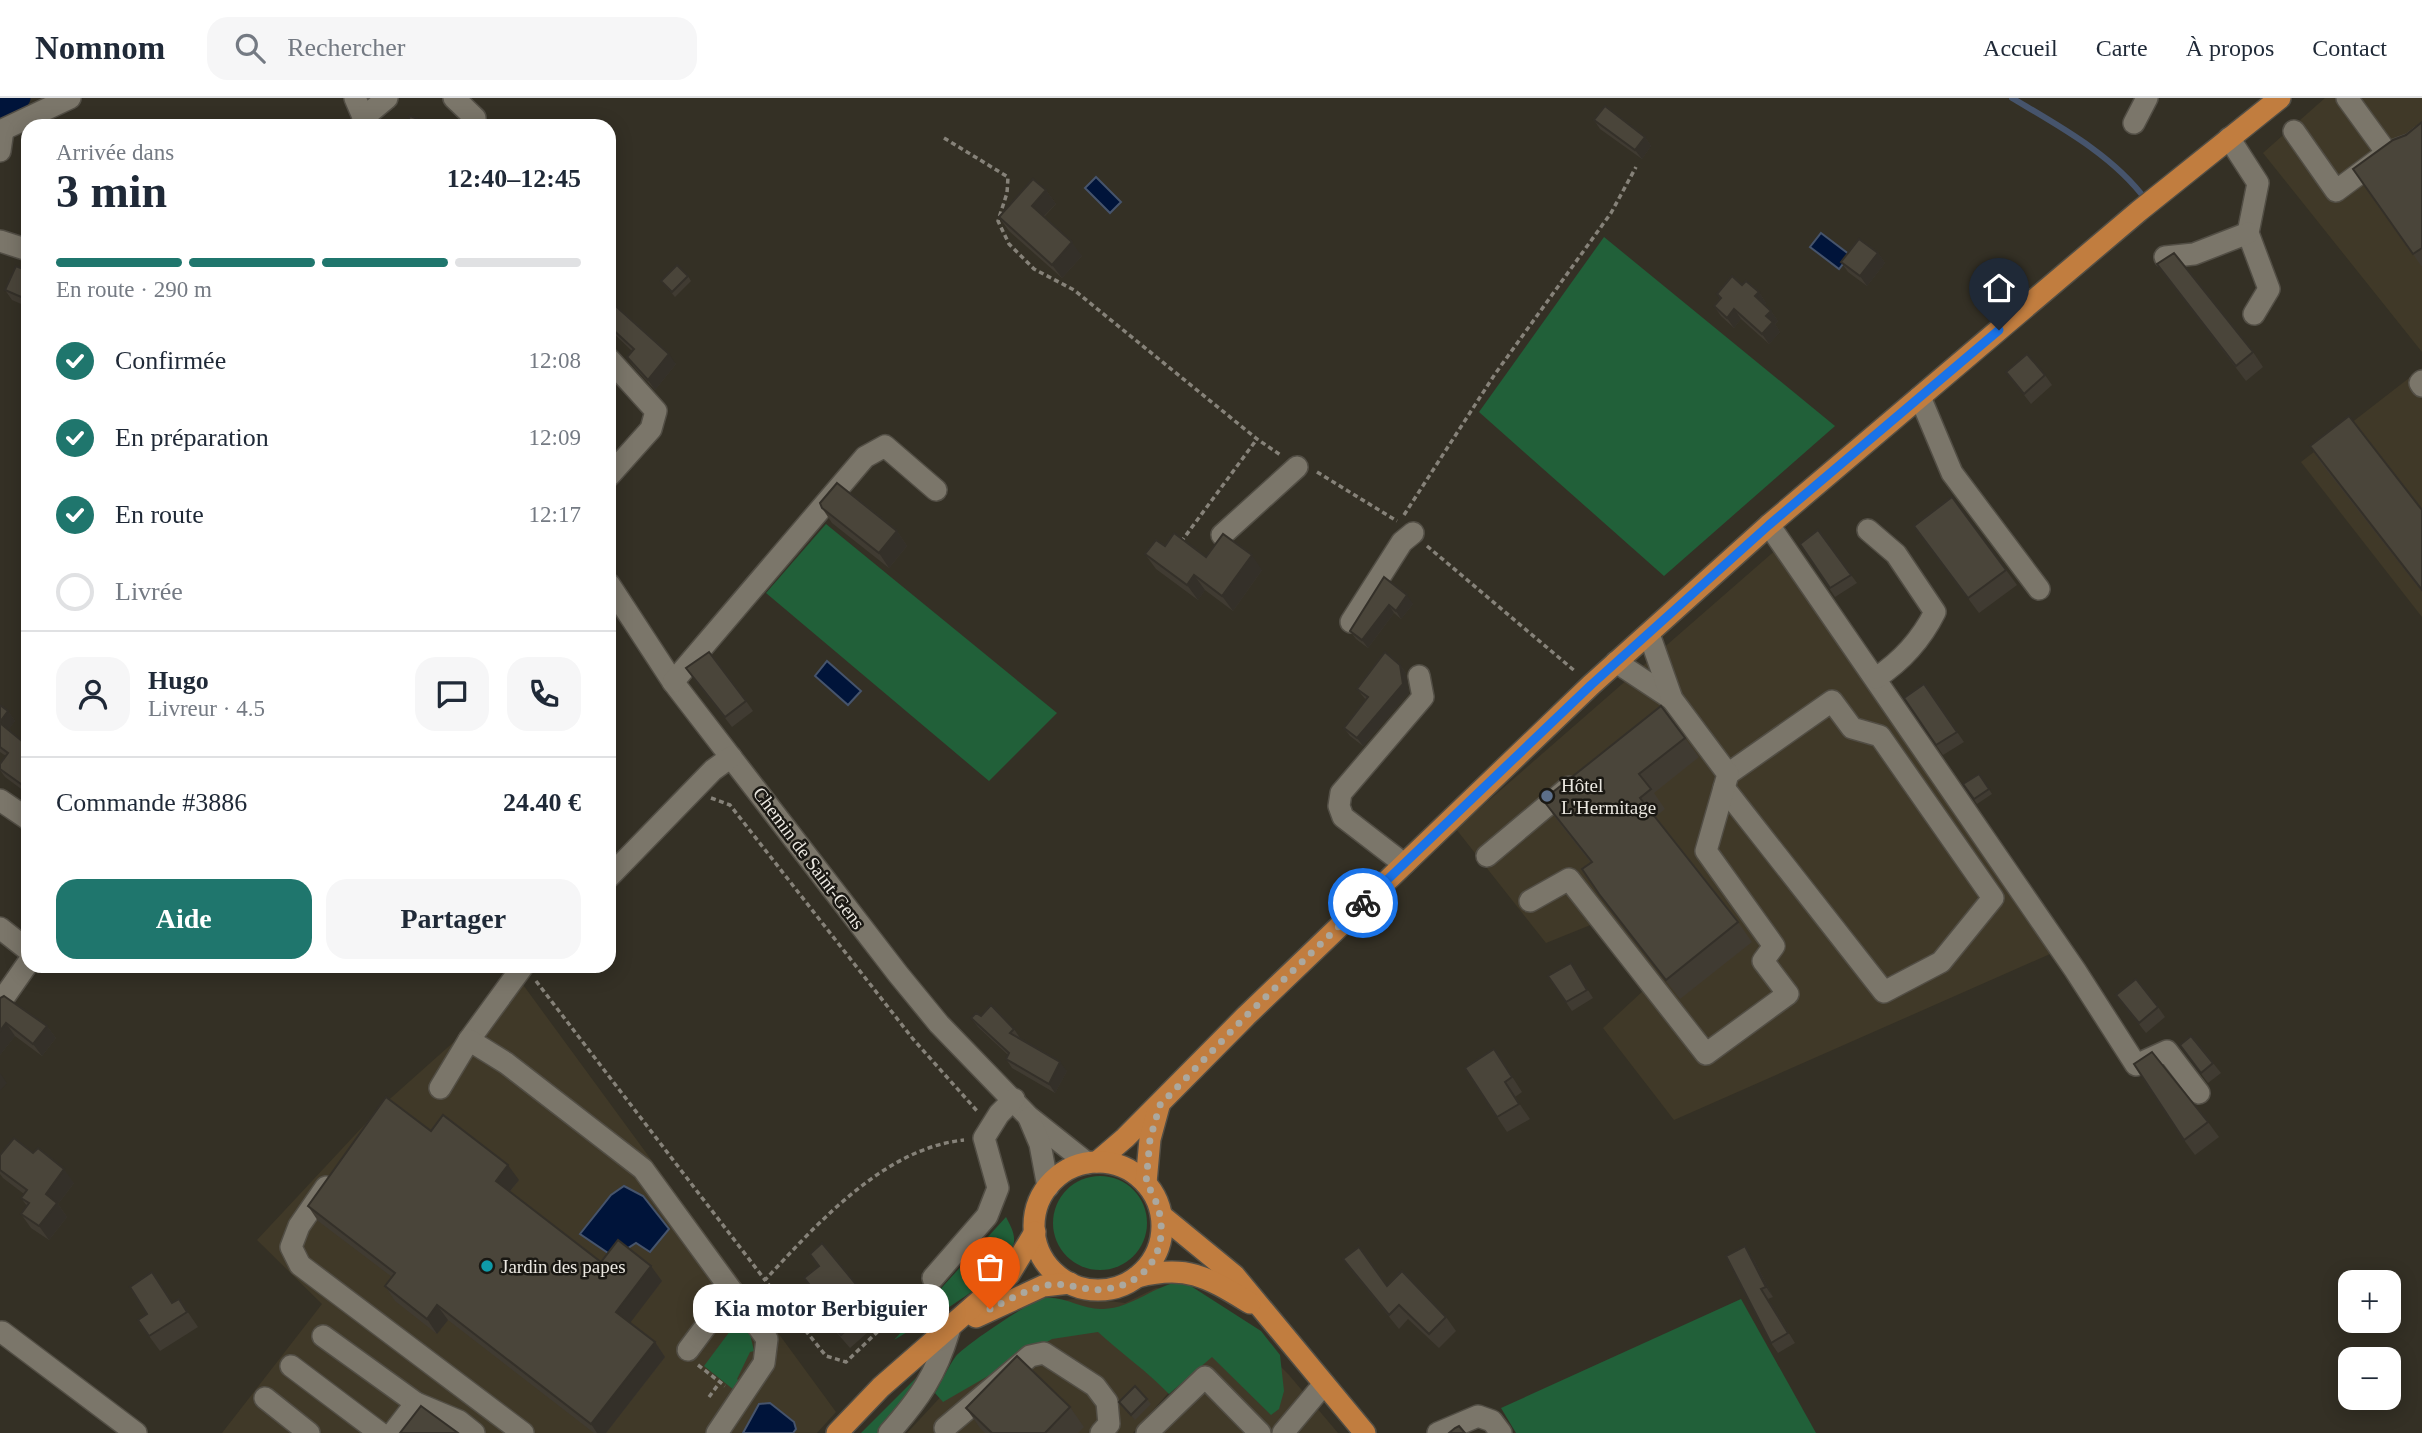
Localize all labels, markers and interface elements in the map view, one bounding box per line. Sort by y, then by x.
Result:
search box [207,17,697,80]
icon: search [231,29,269,67]
text: Nomnom [35,30,165,66]
text: Rechercher [287,33,406,62]
text: Accueil [1983,35,2058,61]
text: Carte [2096,35,2148,61]
text: À propos [2186,35,2274,61]
text: Contact [2312,35,2387,61]
text: Arrivée dans [56,140,174,165]
text: 12:40–12:45 [447,164,581,193]
text: 3 min [56,166,167,217]
pin [1969,258,2029,330]
icon: home [1980,269,2018,307]
text: En route · 290 m [56,277,212,302]
icon: check [56,342,94,380]
text: Confirmée [115,346,226,375]
text: 12:08 [529,348,581,373]
icon: check [56,419,94,457]
text: En préparation [115,423,269,452]
text: 12:09 [529,425,581,450]
icon: check [56,496,94,534]
text: En route [115,500,204,529]
text: 12:17 [529,502,581,527]
text: Livrée [115,577,183,606]
button: person [56,657,130,731]
button: chat [415,657,489,731]
button: phone [507,657,581,731]
text: Hugo [148,666,209,695]
text: Livreur · 4.5 [148,696,265,721]
place label: Hôtel L'Hermitage [1561,775,1656,818]
street label: Chemin de Saint-Gens [749,783,869,933]
text: Commande #3886 [56,788,247,817]
text: 24.40 € [503,788,581,817]
marker: Hôtel L'Hermitage [1539,788,1555,804]
courier [1328,868,1398,938]
button: Aide [56,879,312,959]
button: Partager [326,879,581,959]
icon: bike [1344,884,1382,922]
pin [960,1237,1020,1309]
icon: bag [971,1248,1009,1286]
place label: Jardin des papes [501,1256,626,1277]
marker: Jardin des papes [479,1258,495,1274]
map controls [2338,1270,2401,1410]
button: + [2338,1270,2401,1333]
callout: Kia motor Berbiguier [692,1284,948,1334]
text: Kia motor Berbiguier [715,1296,927,1321]
button: − [2338,1347,2401,1410]

